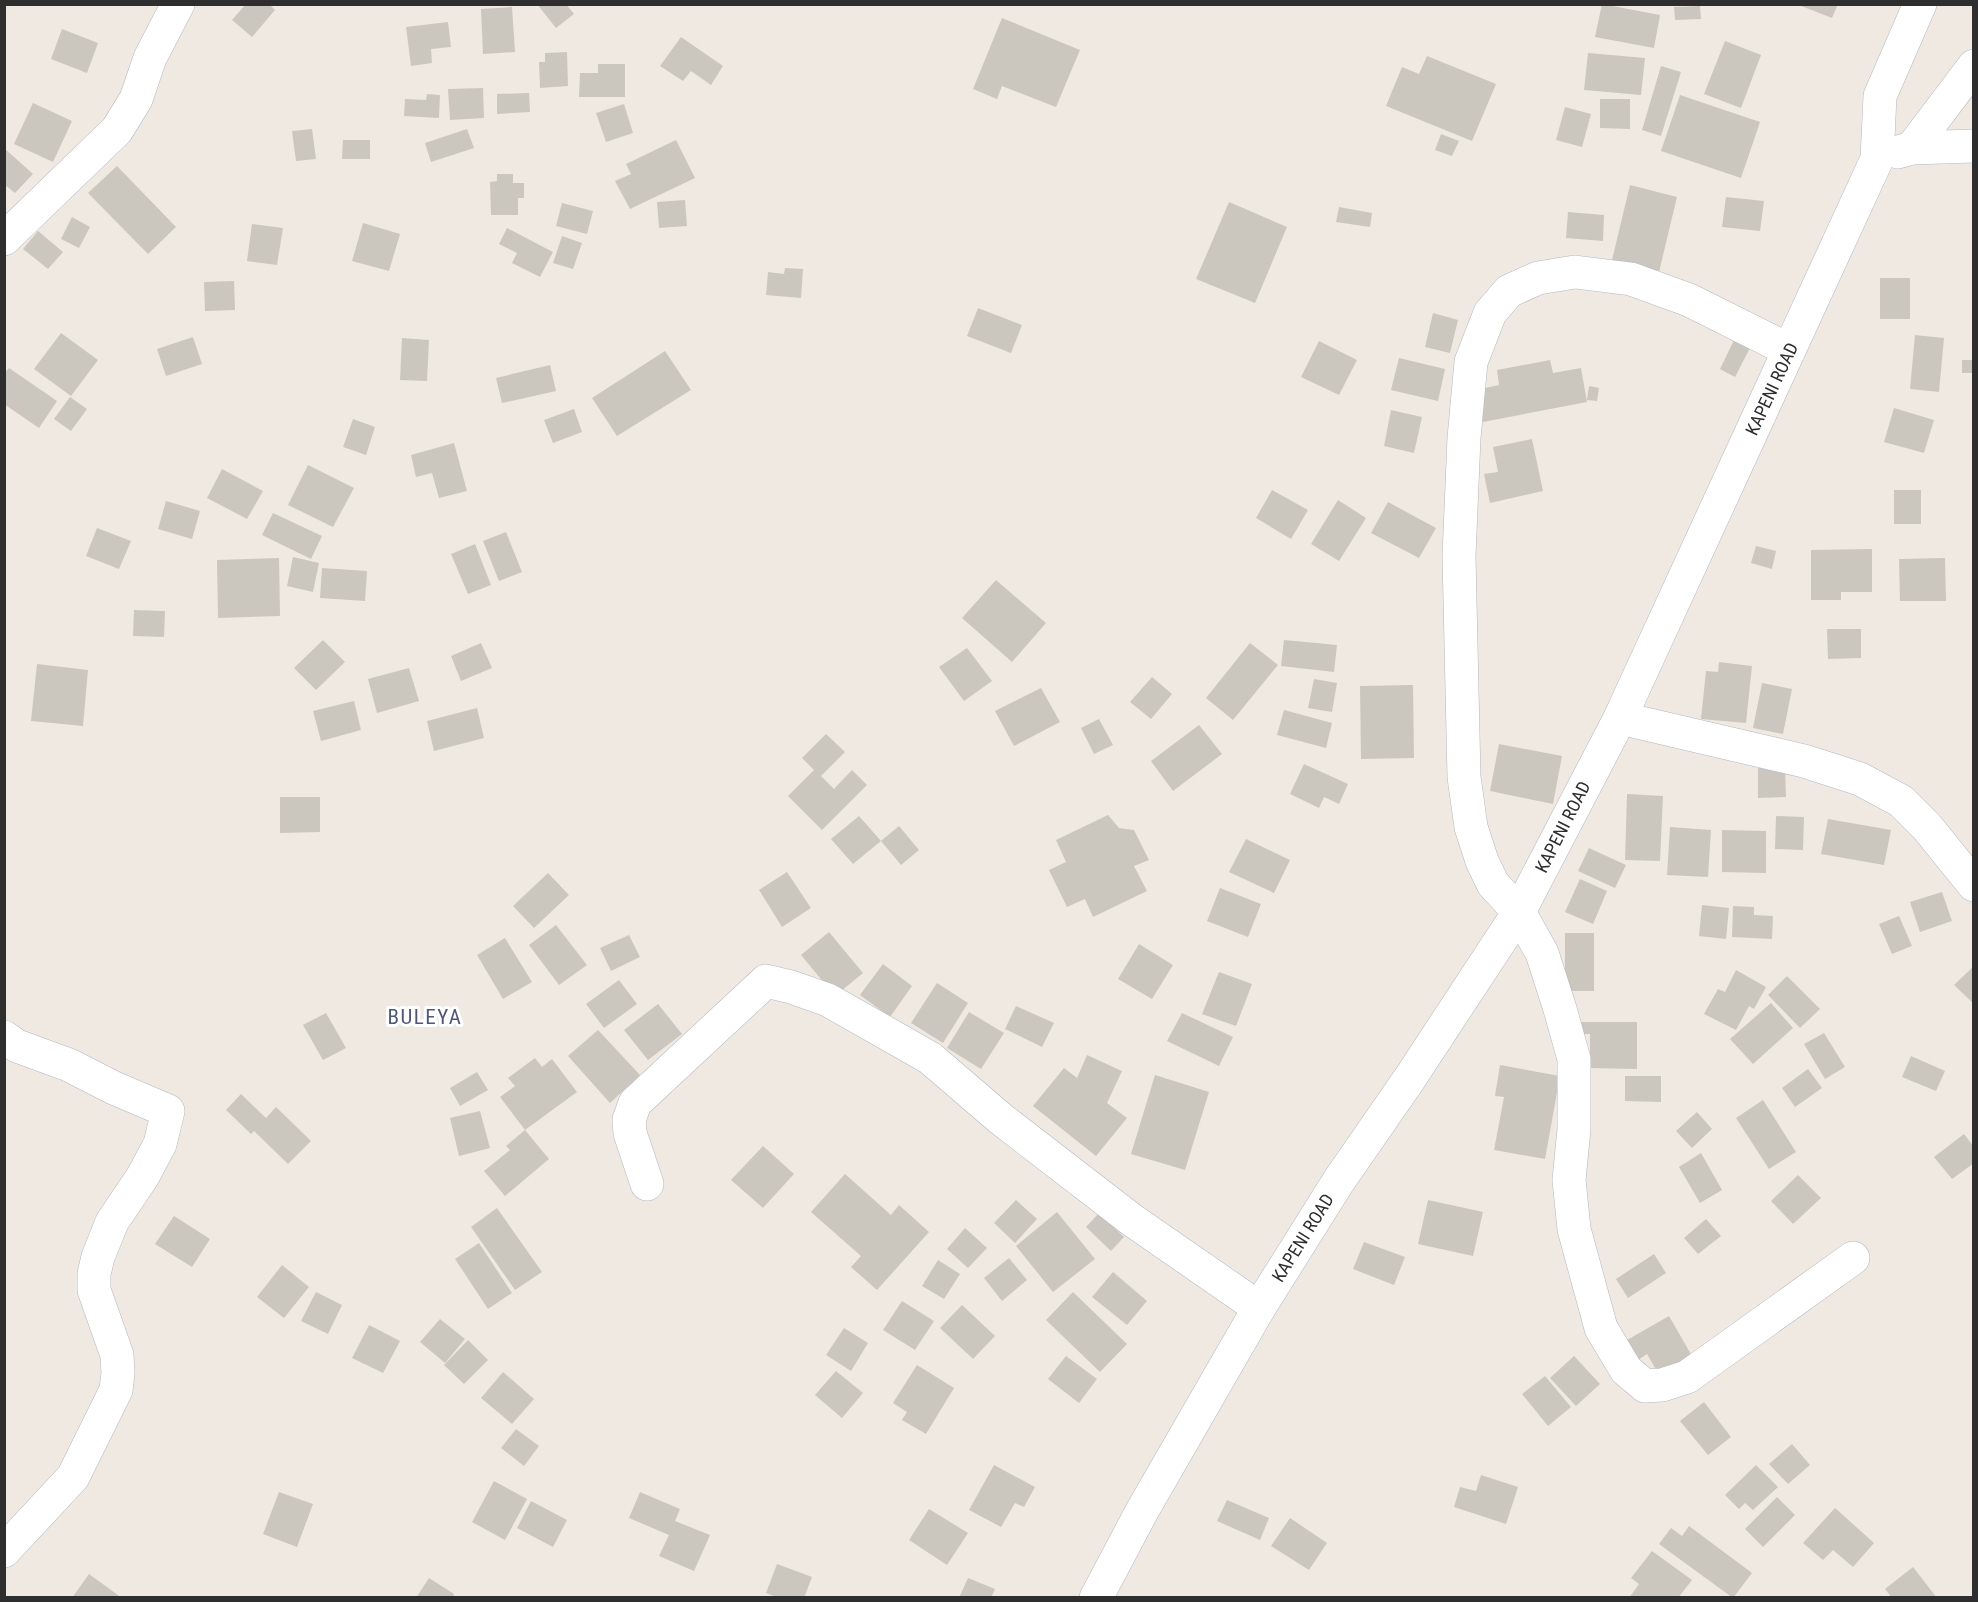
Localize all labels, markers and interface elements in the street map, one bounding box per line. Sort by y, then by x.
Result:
street label: KAPENI ROAD [1741,339,1802,438]
street label: KAPENI ROAD [1531,778,1595,876]
district label: BULEYA [388,1005,462,1029]
street label: KAPENI ROAD [1267,1190,1338,1286]

